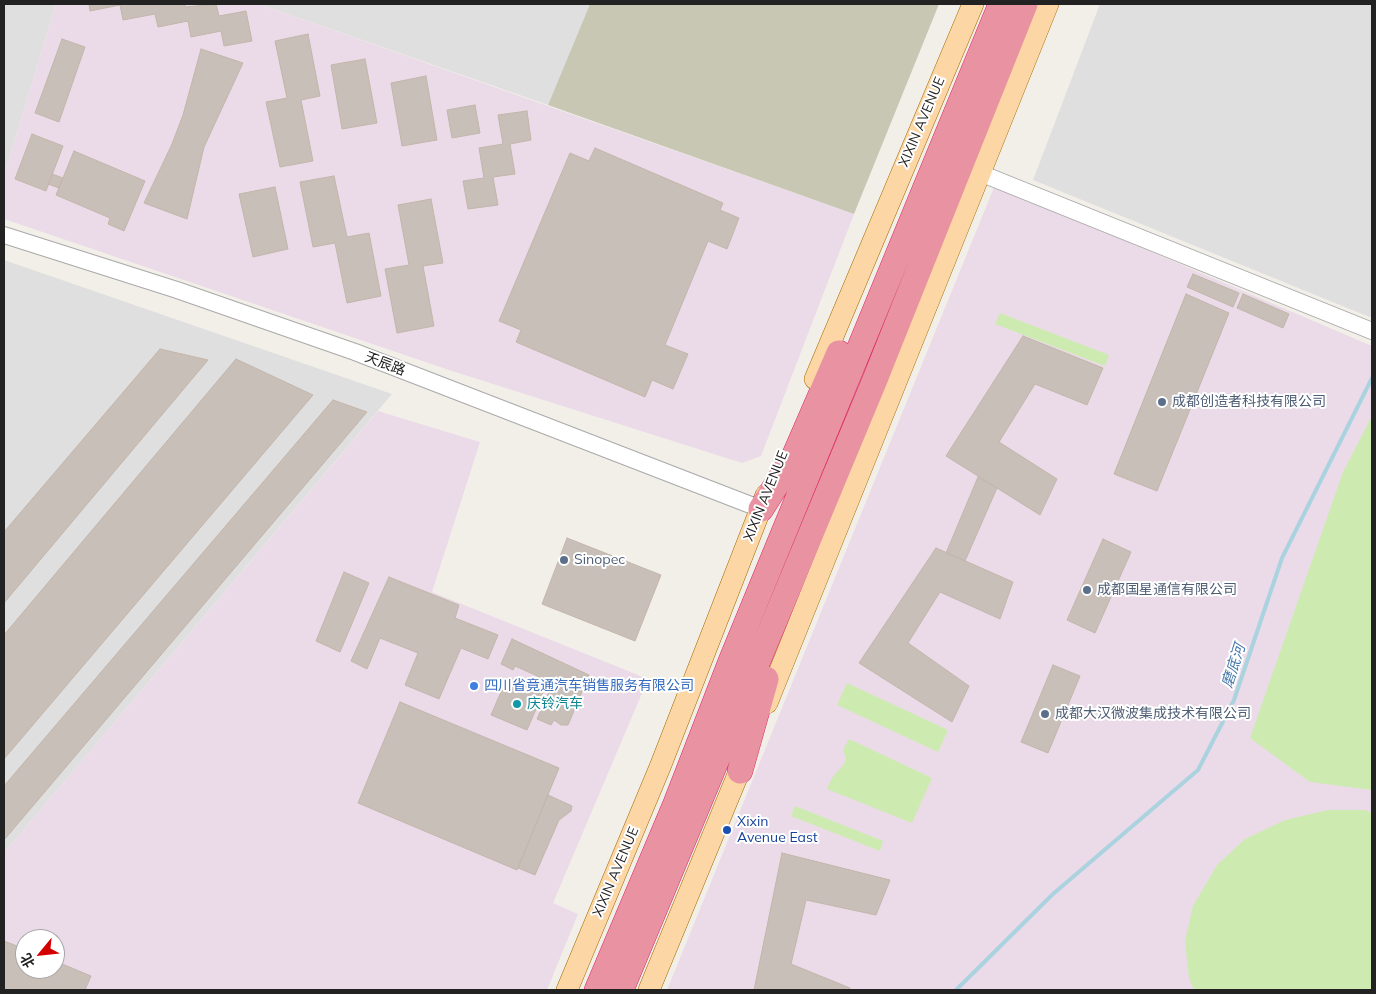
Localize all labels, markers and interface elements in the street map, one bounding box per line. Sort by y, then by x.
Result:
street label: XIXIN AVENUE [896,75,948,169]
street label: 天辰路 [362,349,408,379]
place label: 成都创造者科技有限公司 [1172,394,1326,410]
marker: 成都创造者科技有限公司 [1156,396,1168,408]
street label: XIXIN AVENUE [740,448,792,544]
place label: Sinopec [574,552,625,568]
marker: Sinopec [558,554,570,566]
place label: 成都国星通信有限公司 [1097,582,1237,598]
marker: 成都国星通信有限公司 [1081,584,1093,596]
water label: 磨底河 [1218,642,1250,690]
place label: 四川省竟通汽车销售服务有限公司 [484,678,694,694]
marker: 四川省竟通汽车销售服务有限公司 [468,680,480,692]
place label: 庆铃汽车 [527,696,583,712]
marker: 庆铃汽车 [511,698,523,710]
place label: 成都大汉微波集成技术有限公司 [1055,706,1251,722]
marker: 成都大汉微波集成技术有限公司 [1039,708,1051,720]
place label: Xixin Avenue East [737,814,818,846]
marker: Xixin Avenue East [721,824,733,836]
street label: XIXIN AVENUE [590,825,642,919]
north arrow [15,929,65,979]
text: 北 [16,950,39,971]

